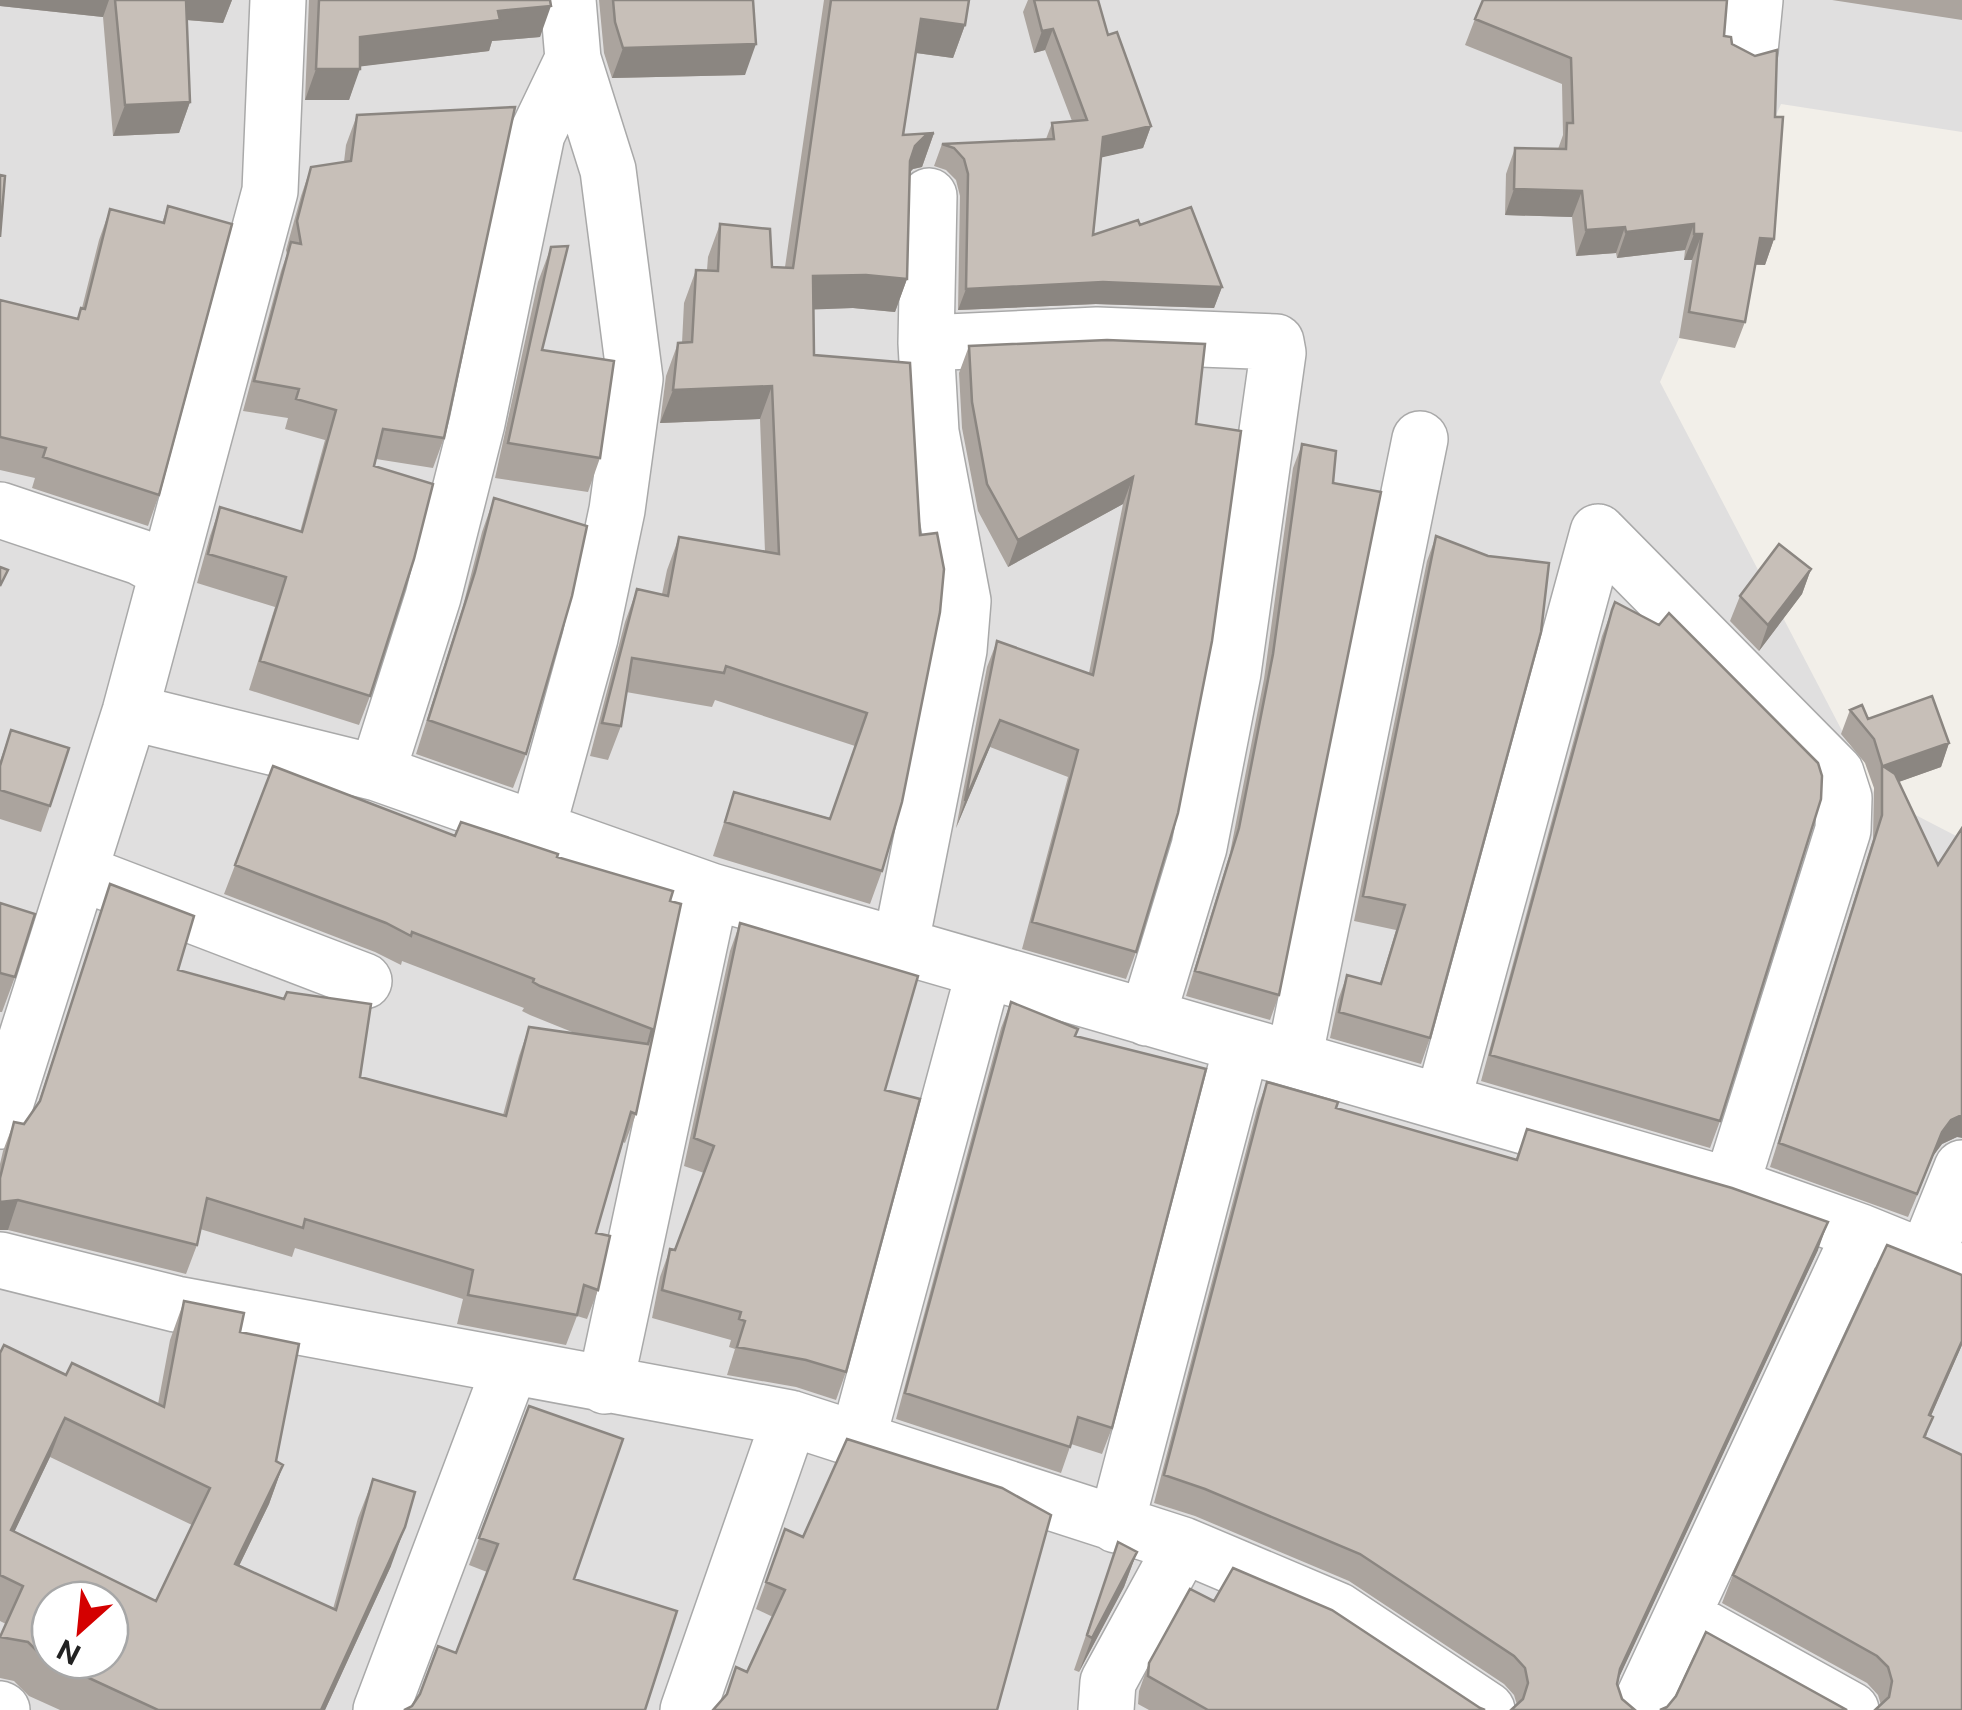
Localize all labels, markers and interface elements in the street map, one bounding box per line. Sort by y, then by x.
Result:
north arrow [30,1580,130,1680]
text: N [51,1633,86,1672]

